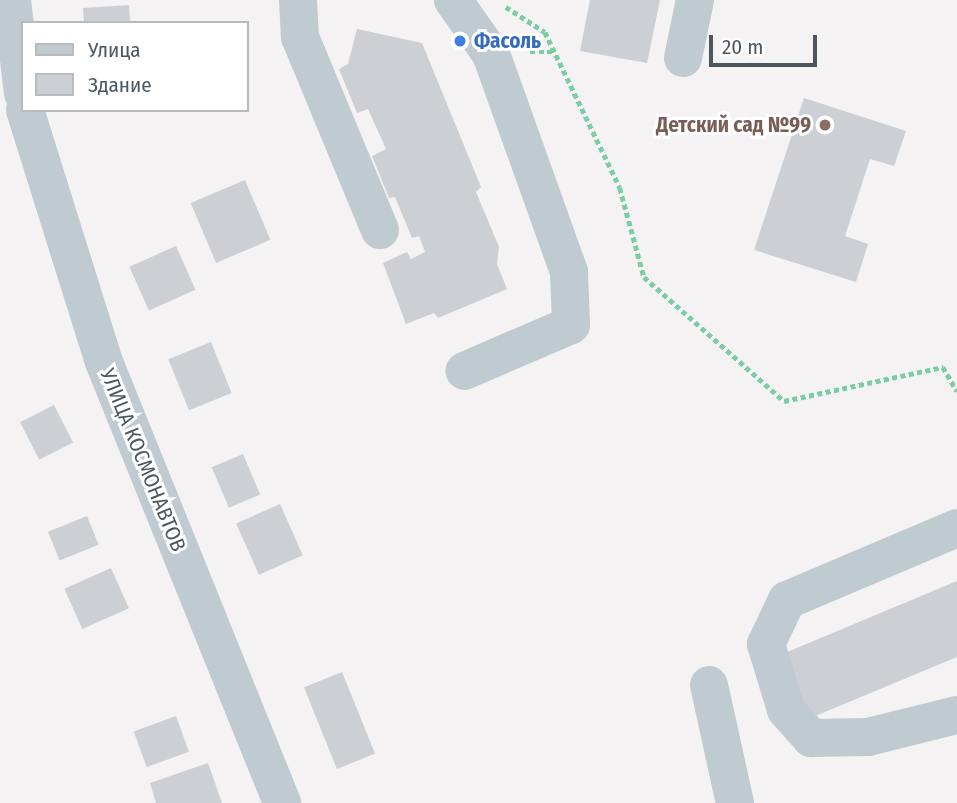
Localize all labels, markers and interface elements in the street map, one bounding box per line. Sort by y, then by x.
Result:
legend [21,21,248,112]
scale bar [712,21,820,65]
place label: Фасоль [474,28,541,54]
marker: Фасоль [452,33,468,49]
text: 20 m [722,34,763,60]
text: Улица [88,37,141,63]
text: Здание [88,72,152,98]
place label: Детский сад №99 [656,112,811,138]
marker: Детский сад №99 [817,117,833,133]
street label: УЛИЦА КОСМОНАВТОВ [95,365,191,555]

